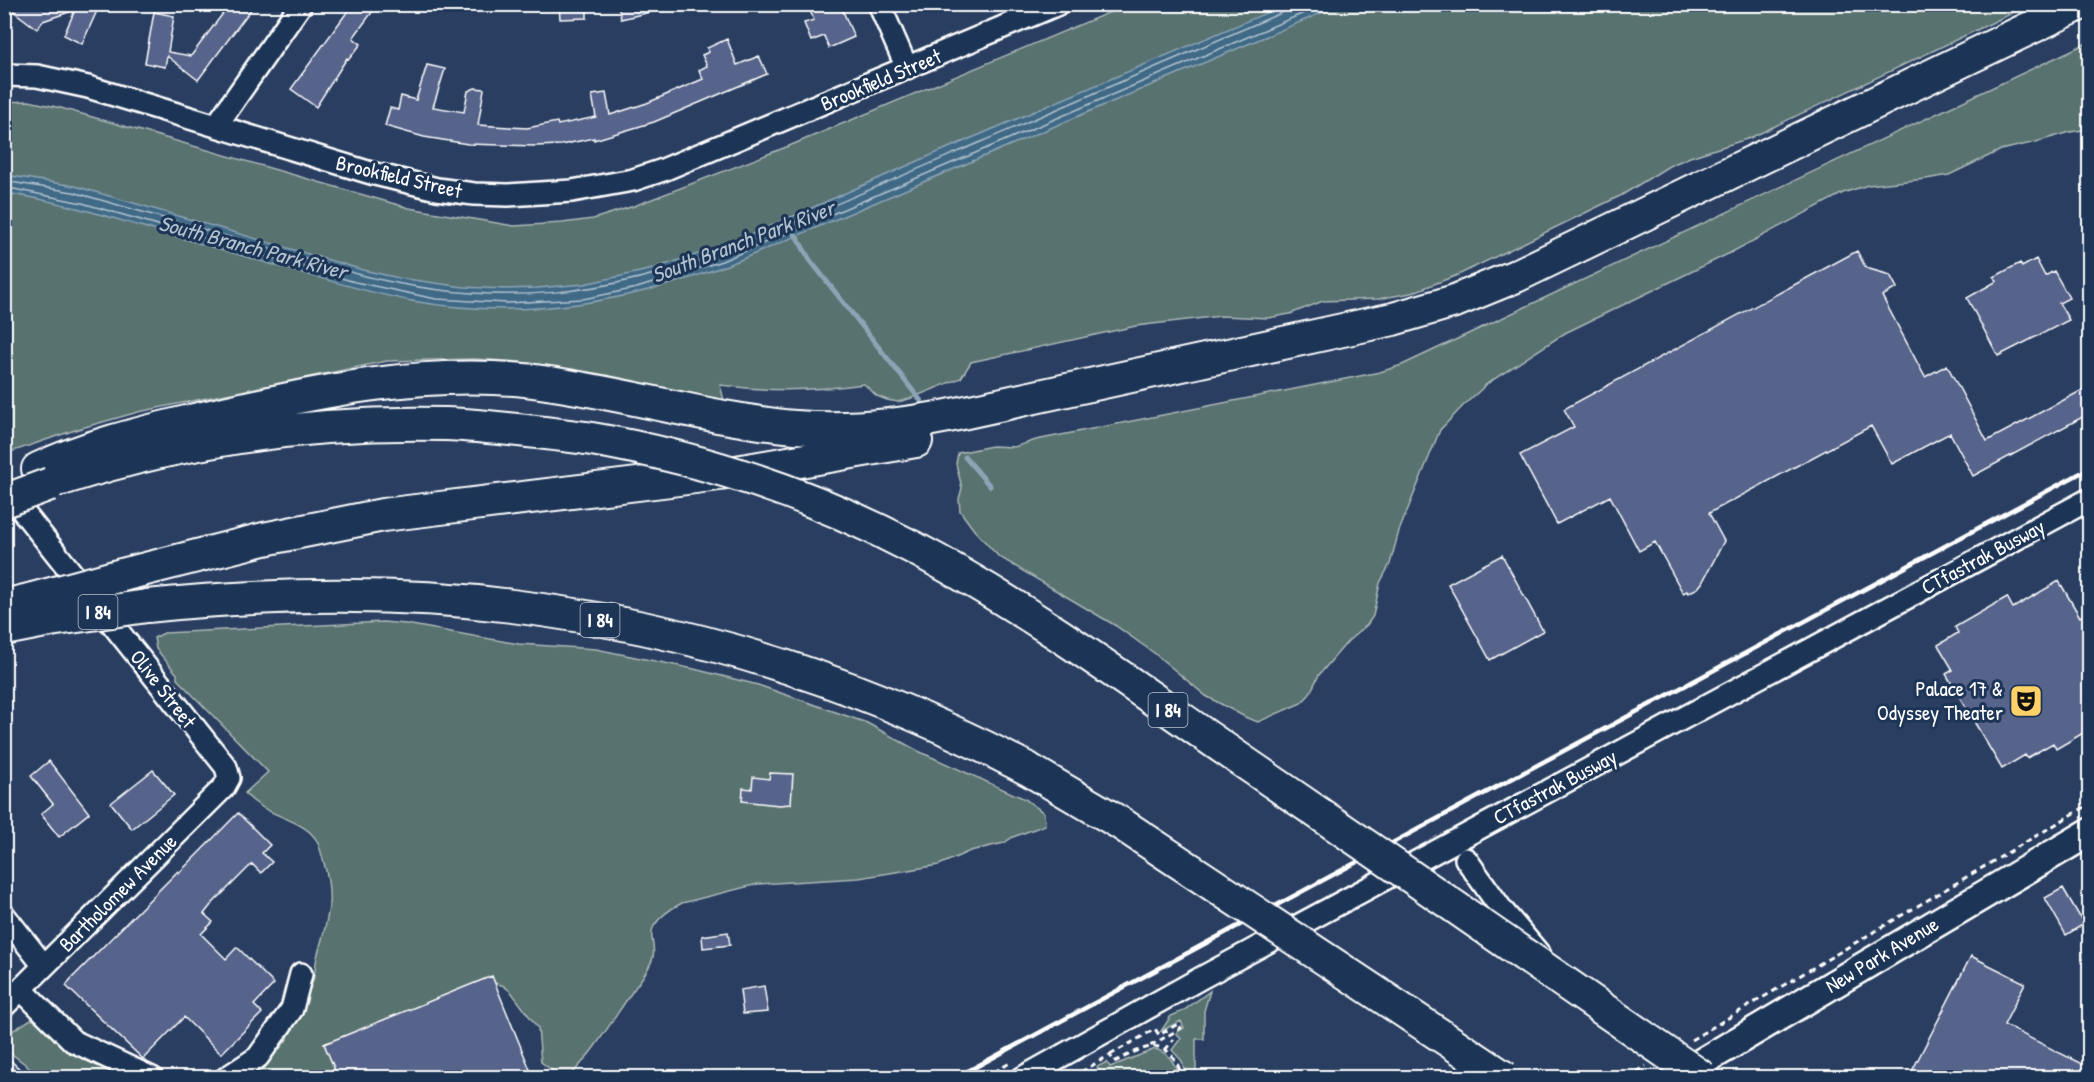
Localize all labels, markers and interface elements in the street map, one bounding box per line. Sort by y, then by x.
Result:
street label: Brookfield Street [816,41,946,118]
street label: Brookfield Street [333,148,466,205]
water label: South Branch Park River [647,191,841,290]
water label: South Branch Park River [156,207,353,287]
street label: CTfastrak Busway [1916,512,2050,601]
road number: I 84 [78,595,118,629]
road number: I 84 [580,603,620,637]
street label: Olive Street [124,643,204,735]
place label: Palace 17 & Odyssey Theater [1877,674,2003,727]
theatre icon: Palace 17 & Odyssey Theater [2008,683,2044,719]
road number: I 84 [1148,693,1188,727]
street label: CTfastrak Busway [1488,742,1622,831]
street label: Bartholomew Avenue [52,827,183,958]
street label: New Park Avenue [1820,909,1944,1000]

